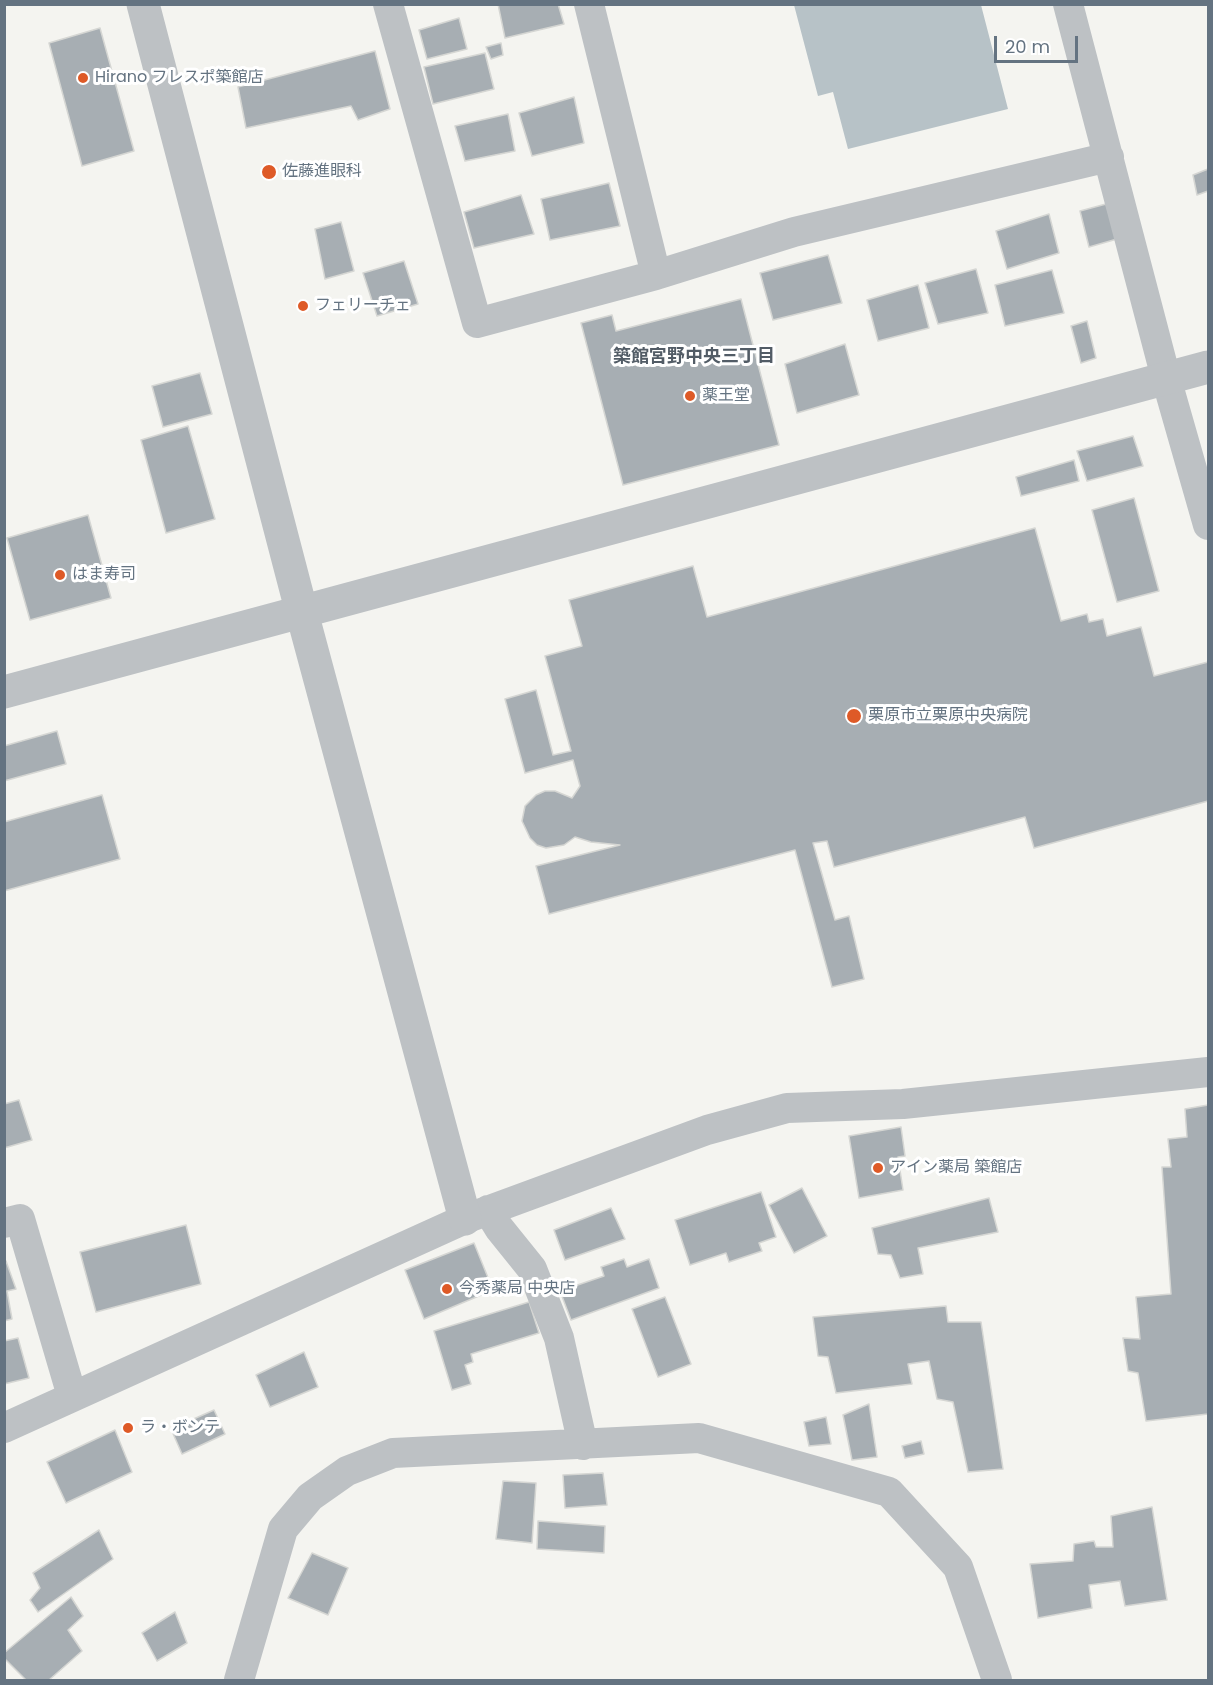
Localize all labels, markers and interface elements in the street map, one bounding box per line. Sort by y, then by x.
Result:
scale bar [997,24,1081,62]
text: 20 m [1005,34,1050,59]
place label: Hirano フレスポ築館店 [95,68,264,88]
marker: Hirano フレスポ築館店 [76,71,90,85]
place label: 佐藤進眼科 [282,162,362,182]
marker: 佐藤進眼科 [260,163,278,181]
place label: フェリーチェ [315,296,411,316]
marker: フェリーチェ [296,299,310,313]
district label: 築館宮野中央三丁目 [613,346,775,368]
place label: 薬王堂 [702,386,750,406]
marker: 薬王堂 [683,389,697,403]
place label: はま寿司 [72,565,136,585]
marker: はま寿司 [53,568,67,582]
place label: 栗原市立栗原中央病院 [868,706,1028,726]
marker: 栗原市立栗原中央病院 [845,707,863,725]
place label: アイン薬局 築館店 [890,1158,1022,1178]
marker: アイン薬局 築館店 [871,1161,885,1175]
place label: 今秀薬局 中央店 [459,1279,575,1299]
marker: 今秀薬局 中央店 [440,1282,454,1296]
place label: ラ・ボンテ [140,1418,220,1438]
marker: ラ・ボンテ [121,1421,135,1435]

